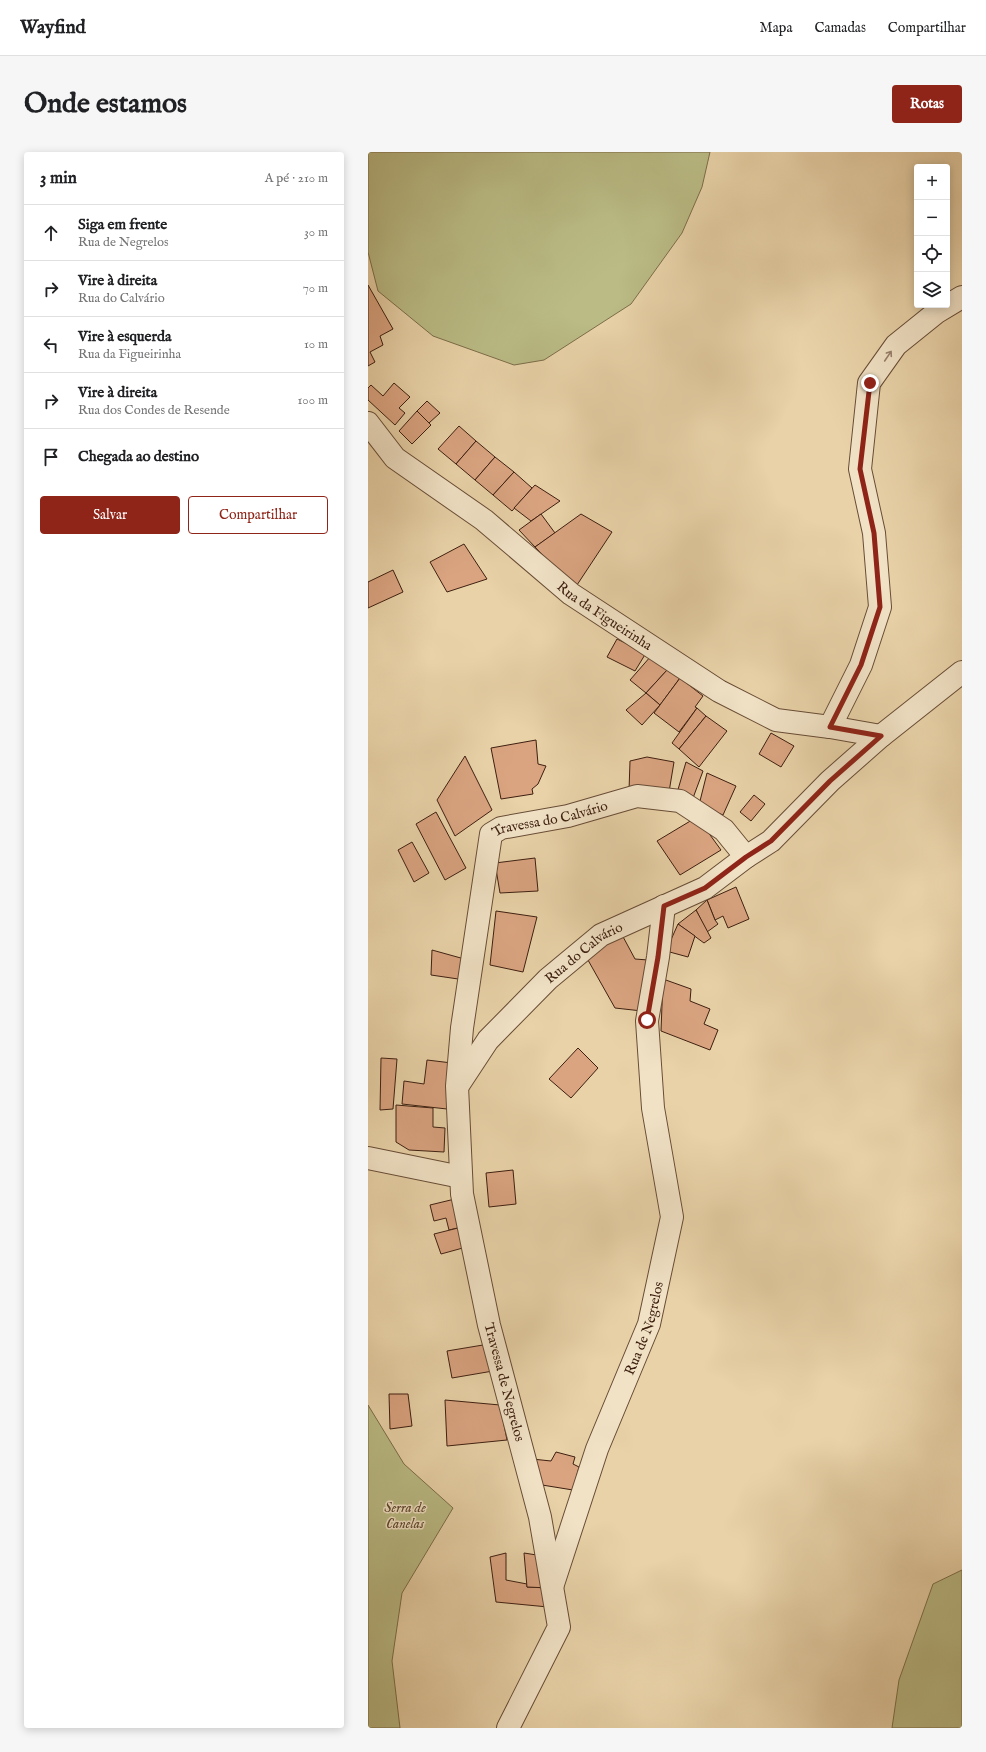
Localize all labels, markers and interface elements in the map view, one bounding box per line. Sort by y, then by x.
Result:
text: Wayfind [20,16,86,40]
text: Mapa [760,19,792,37]
text: Camadas [814,19,866,37]
text: Compartilhar [888,19,966,37]
button: Rotas [892,85,962,123]
text: Onde estamos [24,87,187,122]
map controls [914,164,950,308]
button: + [914,164,950,200]
text: 3 min [40,168,77,189]
text: A pé · 210 m [265,170,328,187]
button: − [914,200,950,236]
text: Siga em frente [78,215,167,234]
icon: ahead [40,222,62,244]
text: 30 m [304,224,328,241]
text: Rua de Negrelos [78,234,169,251]
button: locate [914,236,950,272]
text: Vire à direita [78,271,157,290]
button: layers [914,272,950,308]
icon: right [40,278,62,300]
text: 70 m [303,280,328,297]
text: Rua do Calvário [78,290,165,307]
text: Vire à esquerda [78,327,171,346]
icon: left [40,334,62,356]
text: 10 m [304,336,328,353]
text: Rua da Figueirinha [78,346,181,363]
one-way arrow [884,351,892,362]
route end [861,374,879,392]
text: Vire à direita [78,383,157,402]
icon: right [40,390,62,412]
text: 100 m [298,392,328,409]
text: Rua dos Condes de Resende [78,402,230,419]
icon: arrive [40,446,62,468]
text: Chegada ao destino [78,447,199,466]
button: Salvar [40,496,180,534]
button: Compartilhar [188,496,328,534]
street label: Rua da Figueirinha [553,578,656,655]
street label: Travessa do Calvário [489,797,610,841]
street label: Rua do Calvário [541,918,626,988]
route start [638,1011,656,1029]
street label: Rua de Negrelos [621,1280,668,1378]
street label: Travessa de Negrelos [480,1321,529,1444]
park label: Serra de Canelas [384,1499,426,1533]

